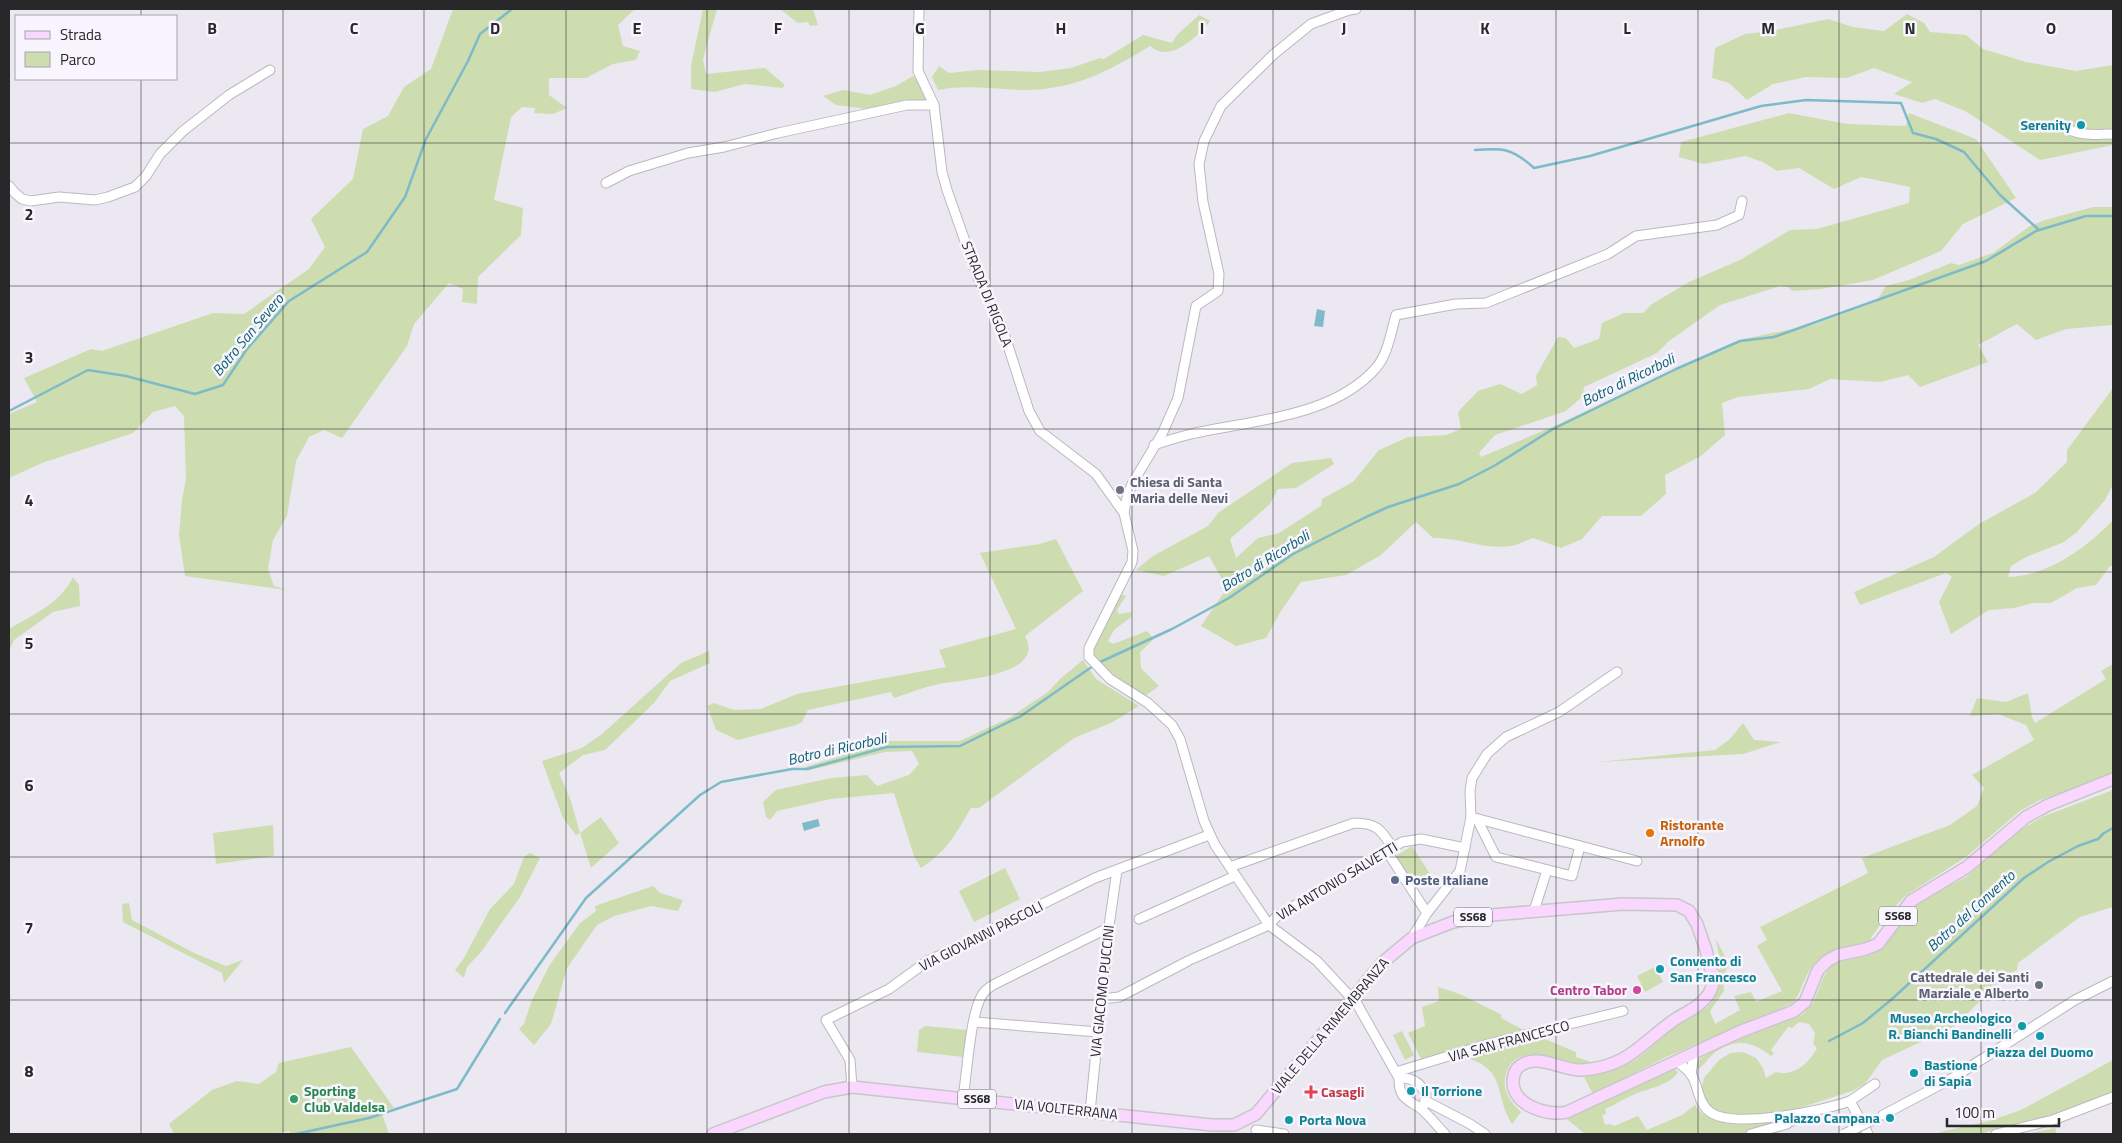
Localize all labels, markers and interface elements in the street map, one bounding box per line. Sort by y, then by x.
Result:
legend [15,15,178,80]
text: B [207,16,217,40]
text: C [350,16,359,40]
text: D [490,16,500,40]
text: E [633,16,642,40]
text: F [774,16,783,40]
text: G [915,16,925,40]
text: H [1056,16,1066,40]
text: I [1200,16,1204,40]
text: J [1342,16,1346,40]
text: K [1480,16,1490,40]
text: L [1623,16,1631,40]
text: M [1761,16,1775,40]
text: N [1904,16,1916,40]
text: O [2046,16,2056,40]
text: Strada [60,23,102,46]
text: Parco [60,48,96,71]
place label: Serenity [2020,114,2071,135]
marker: Serenity [2075,119,2087,131]
text: 2 [25,202,33,226]
street label: STRADA DI RIGOLA [957,238,1019,351]
water label: Botro San Severo [206,288,289,381]
text: 3 [25,345,33,369]
water label: Botro di Ricorboli [1577,346,1680,412]
place label: Chiesa di Santa Maria delle Nevi [1130,471,1228,508]
marker: Chiesa di Santa Maria delle Nevi [1114,484,1126,496]
text: 4 [25,488,34,512]
water label: Botro di Ricorboli [1216,523,1315,597]
text: 5 [25,631,34,655]
water label: Botro di Ricorboli [785,726,890,771]
text: 6 [25,773,34,797]
place label: Ristorante Arnolfo [1660,814,1724,851]
marker: Ristorante Arnolfo [1644,827,1656,839]
street label: VIA ANTONIO SALVETTI [1272,836,1401,925]
water label: Botro del Convento [1921,864,2021,957]
place label: Poste Italiane [1405,869,1488,890]
marker: Poste Italiane [1389,874,1401,886]
street label: VIA GIOVANNI PASCOLI [915,895,1046,976]
road number: SS68 [1879,906,1917,926]
road number: SS68 [1454,908,1492,926]
text: 7 [25,916,33,940]
street label: VIA GIACOMO PUCCINI [1084,924,1119,1058]
place label: Convento di San Francesco [1670,950,1756,987]
street label: VIALE DELLA RIMEMBRANZA [1266,952,1394,1099]
marker: Convento di San Francesco [1654,963,1666,975]
place label: Cattedrale dei Santi Marziale e Alberto [1910,966,2029,1003]
place label: Centro Tabor [1550,979,1627,1000]
marker: Cattedrale dei Santi Marziale e Alberto [2033,979,2045,991]
marker: Centro Tabor [1631,984,1643,996]
place label: Museo Archeologico R. Bianchi Bandinelli [1888,1007,2012,1044]
street label: VIA SAN FRANCESCO [1446,1014,1572,1067]
marker: Museo Archeologico R. Bianchi Bandinelli [2016,1020,2028,1032]
marker: Piazza del Duomo [2034,1030,2046,1042]
place label: Piazza del Duomo [1987,1041,2093,1062]
place label: Bastione di Sapia [1924,1054,1977,1091]
text: 8 [25,1059,34,1083]
marker: Bastione di Sapia [1908,1067,1920,1079]
place label: Sporting Club Valdelsa [304,1080,385,1117]
place label: Il Torrione [1421,1080,1482,1101]
place label: Casagli [1321,1081,1364,1102]
marker: Il Torrione [1405,1085,1417,1097]
marker: Casagli [1305,1086,1317,1098]
road number: SS68 [958,1090,996,1108]
marker: Sporting Club Valdelsa [288,1093,300,1105]
street label: VIA VOLTERRANA [1013,1093,1120,1124]
scale bar [1947,1096,2060,1128]
text: 100 m [1954,1101,1995,1124]
place label: Palazzo Campana [1774,1107,1880,1128]
place label: Porta Nova [1299,1109,1366,1130]
marker: Palazzo Campana [1884,1112,1896,1124]
marker: Porta Nova [1283,1114,1295,1126]

